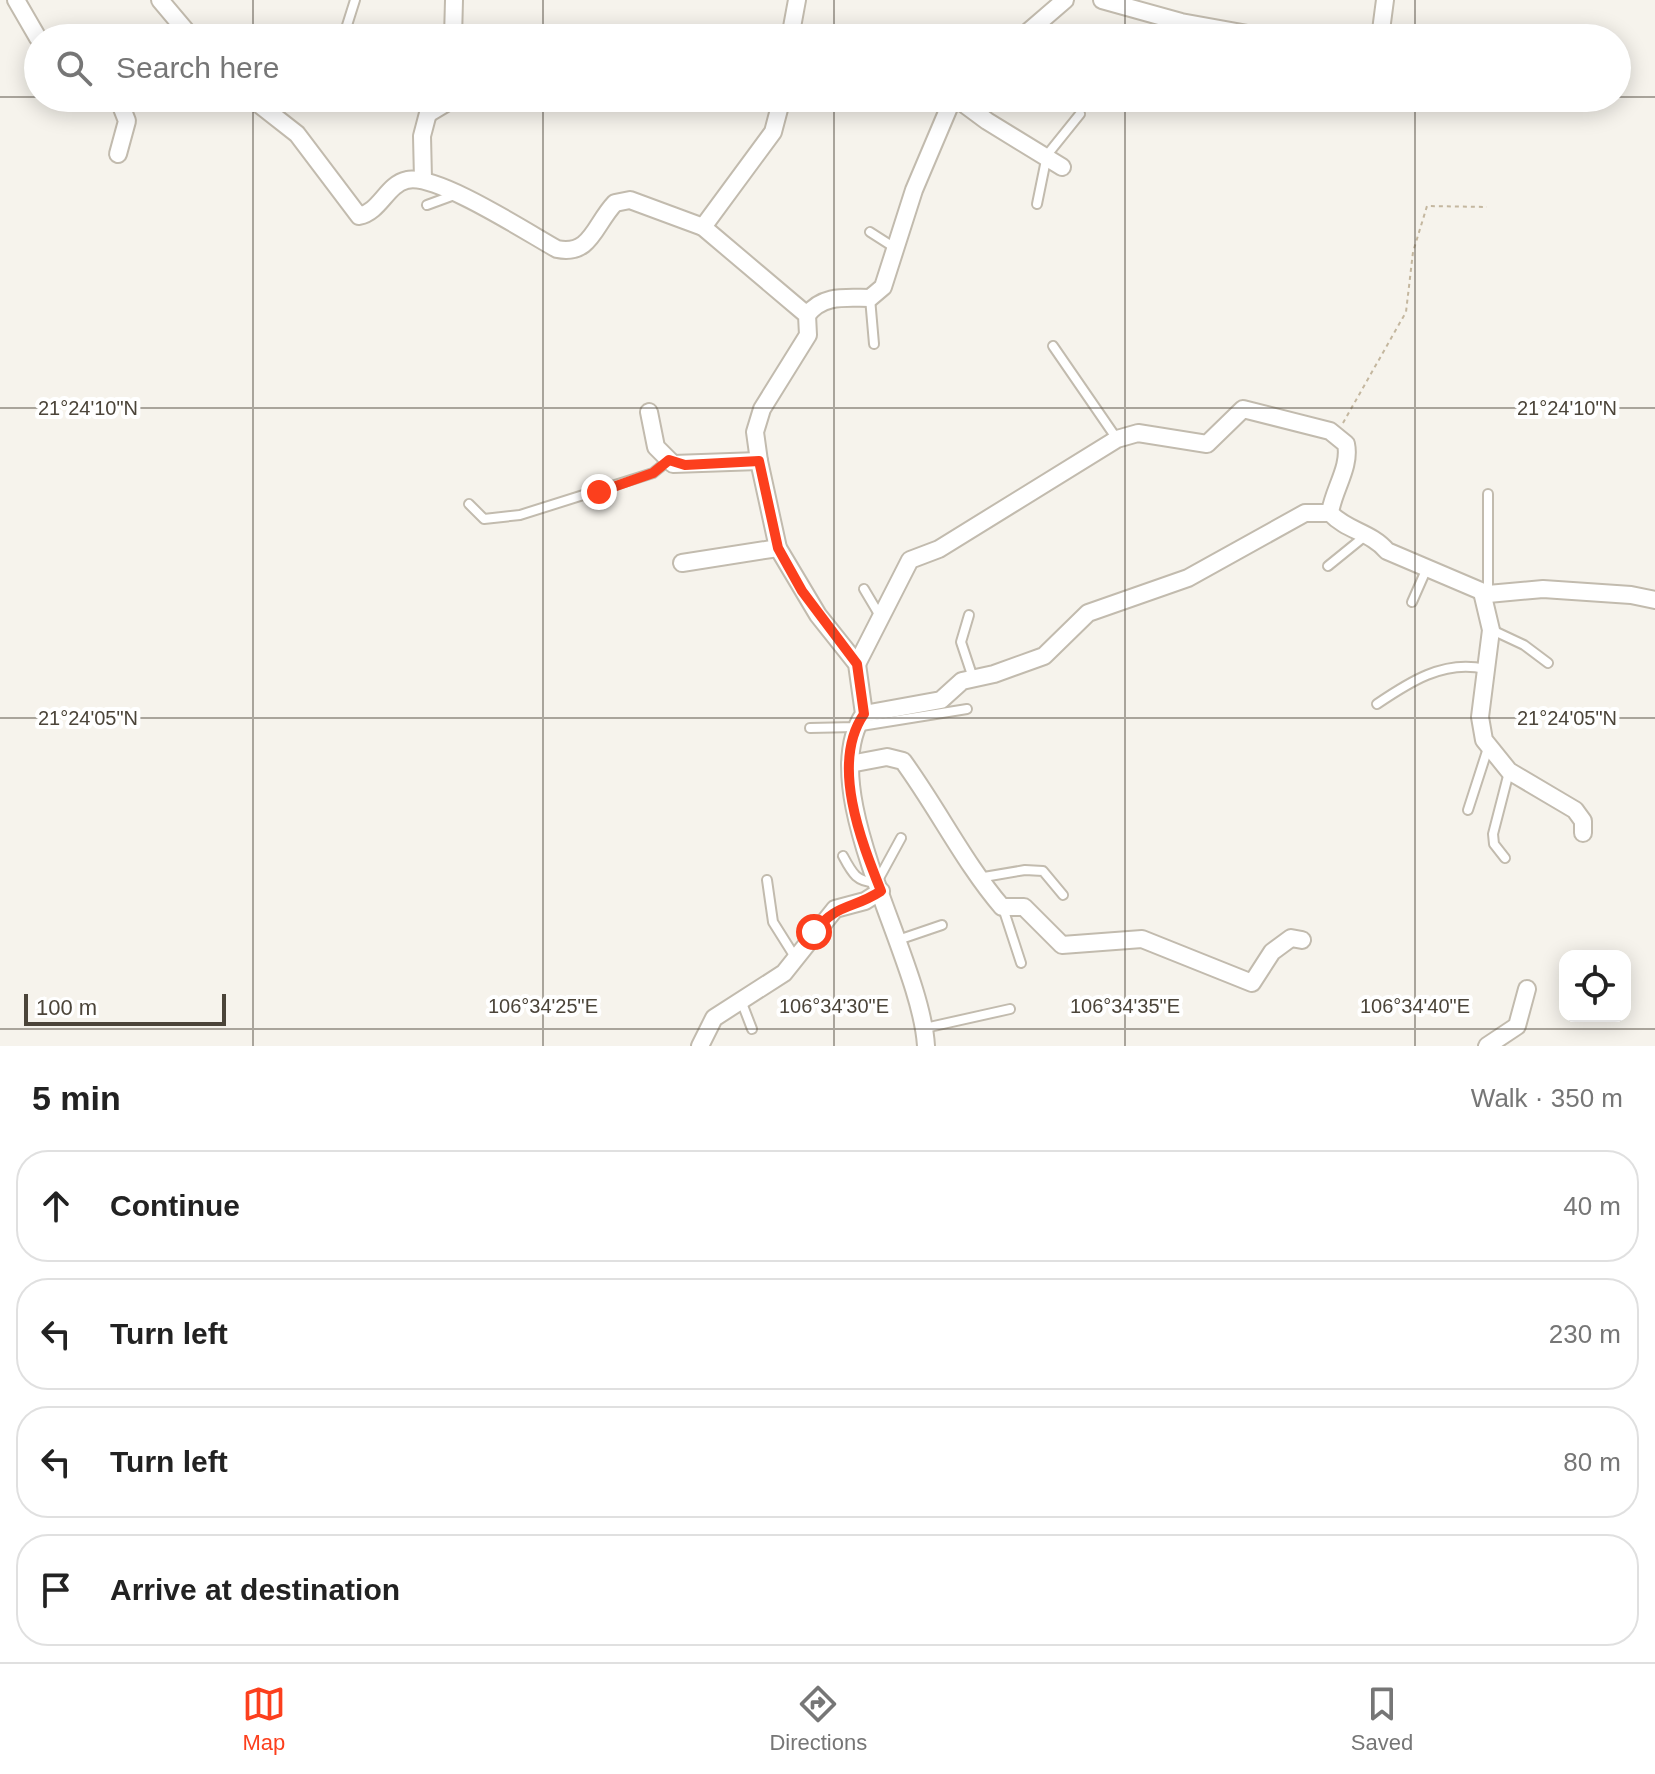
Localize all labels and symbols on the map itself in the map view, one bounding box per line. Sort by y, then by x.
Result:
text: 21°24'10"N [38,397,138,419]
text: 21°24'10"N [1517,397,1617,419]
route end [581,474,617,510]
text: 21°24'05"N [38,707,138,729]
text: 21°24'05"N [1517,707,1617,729]
route start [796,914,832,950]
scale bar [24,990,226,1026]
text: 106°34'25"E [488,995,598,1017]
text: 106°34'30"E [779,995,889,1017]
text: 106°34'35"E [1070,995,1180,1017]
text: 106°34'40"E [1360,995,1470,1017]

